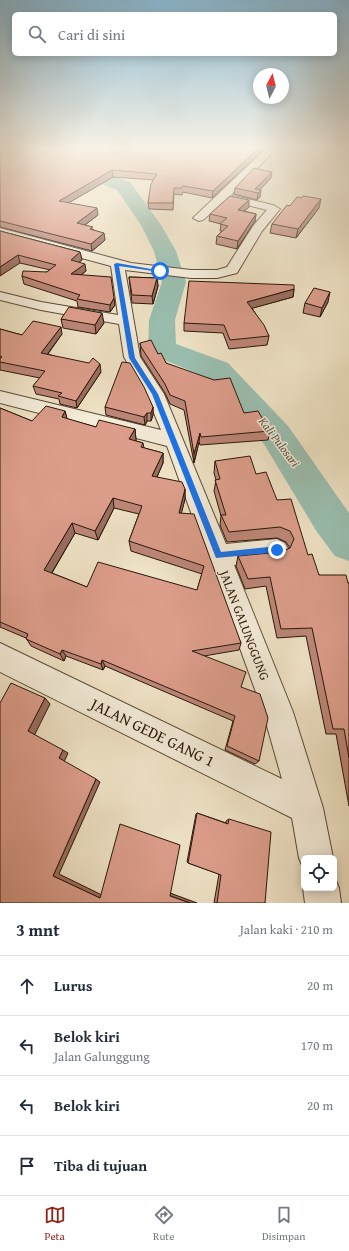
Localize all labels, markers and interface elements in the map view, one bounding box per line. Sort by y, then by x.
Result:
search box [12,12,337,56]
icon: search [26,23,48,45]
text: Cari di sini [58,24,125,45]
north arrow [253,68,289,104]
route start [151,262,169,280]
water label: Kali Pulosari [255,413,304,470]
route end [268,541,286,559]
street label: JALAN GALUNGGUNG [214,565,274,683]
street label: JALAN GEDE GANG 1 [85,691,219,772]
map controls [301,855,337,891]
button: locate [301,855,337,891]
text: 3 mnt [16,917,60,942]
text: Jalan kaki · 210 m [240,920,333,939]
icon: ahead [16,975,38,997]
text: Lurus [54,975,92,996]
text: 20 m [307,976,333,995]
text: Belok kiri [54,1026,120,1047]
icon: left [16,1035,38,1057]
text: 170 m [301,1036,333,1055]
text: Jalan Galunggung [54,1047,150,1066]
icon: left [16,1095,38,1117]
text: Belok kiri [54,1095,120,1116]
text: 20 m [307,1096,333,1115]
icon: arrive [16,1155,38,1177]
text: Tiba di tujuan [54,1155,147,1176]
tab: Peta [44,1204,66,1244]
tab: Rute [153,1204,175,1244]
tab: Disimpan [262,1204,305,1244]

